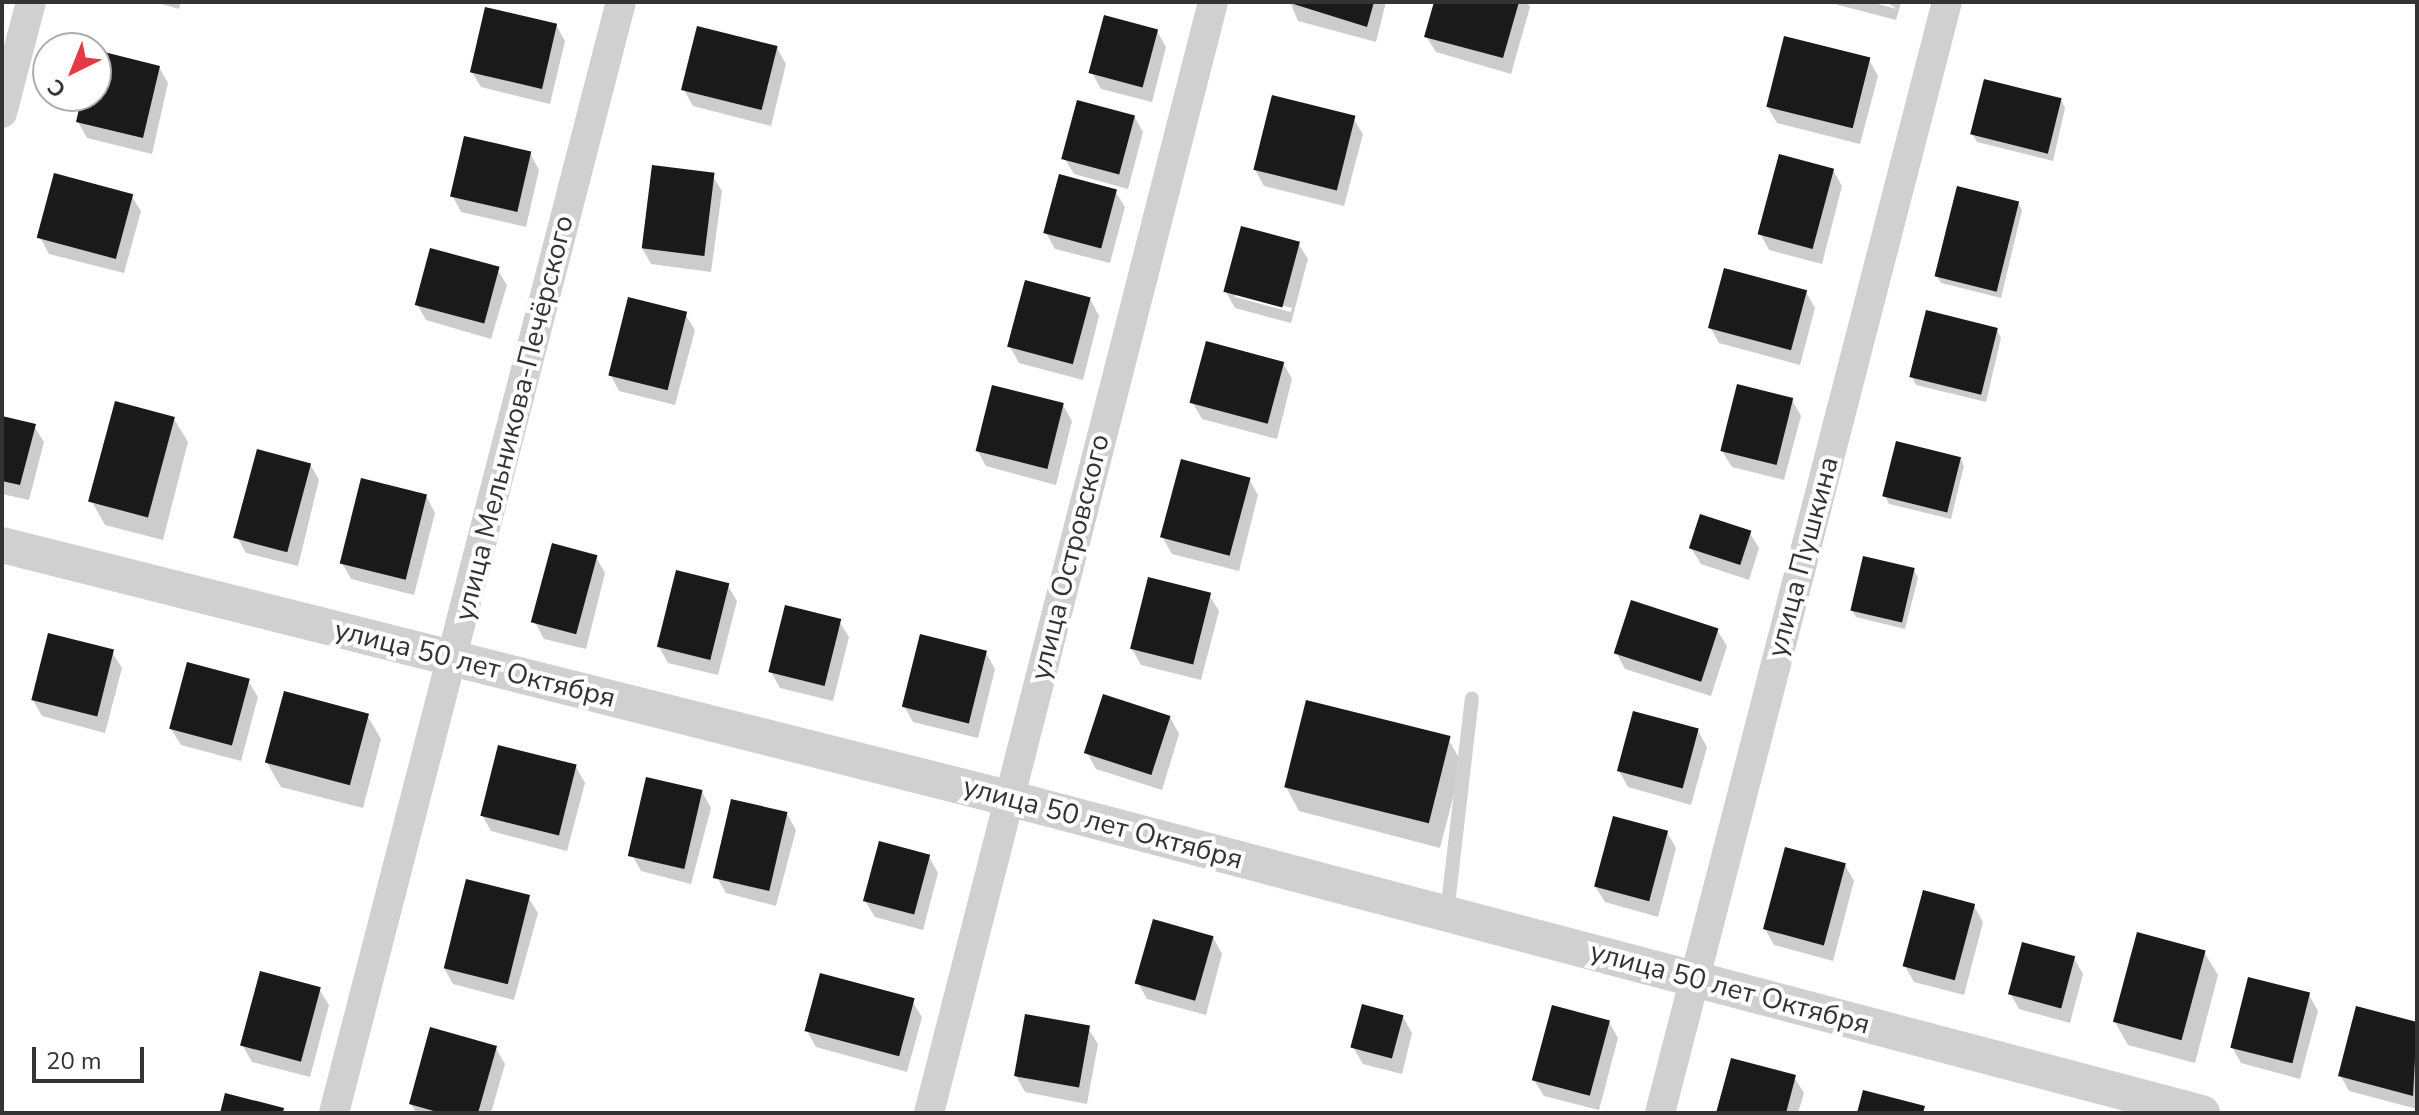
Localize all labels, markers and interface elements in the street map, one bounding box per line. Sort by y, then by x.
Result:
north arrow [32,32,112,112]
text: С [41,72,73,104]
street label: улица Мельникова-Печёрского [447,212,581,624]
street label: улица Островского [1023,431,1117,683]
street label: улица Пушкина [1760,453,1846,661]
street label: улица 50 лет Октября [331,613,619,715]
street label: улица 50 лет Октября [959,769,1247,877]
street label: улица 50 лет Октября [1586,934,1874,1042]
scale bar [36,1031,148,1081]
text: 20 m [46,1045,102,1077]

